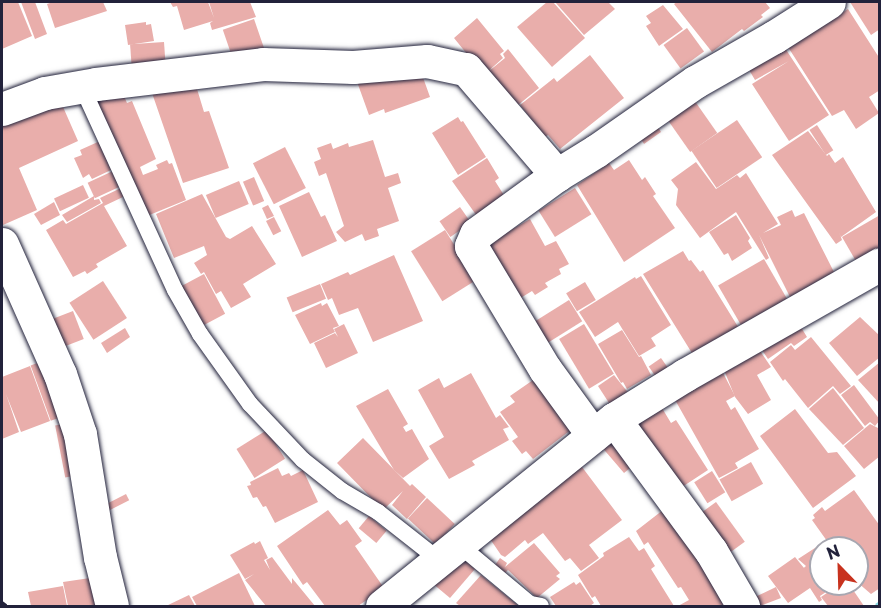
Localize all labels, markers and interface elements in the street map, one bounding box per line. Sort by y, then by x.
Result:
north arrow [809,536,869,596]
text: N [822,538,843,565]

